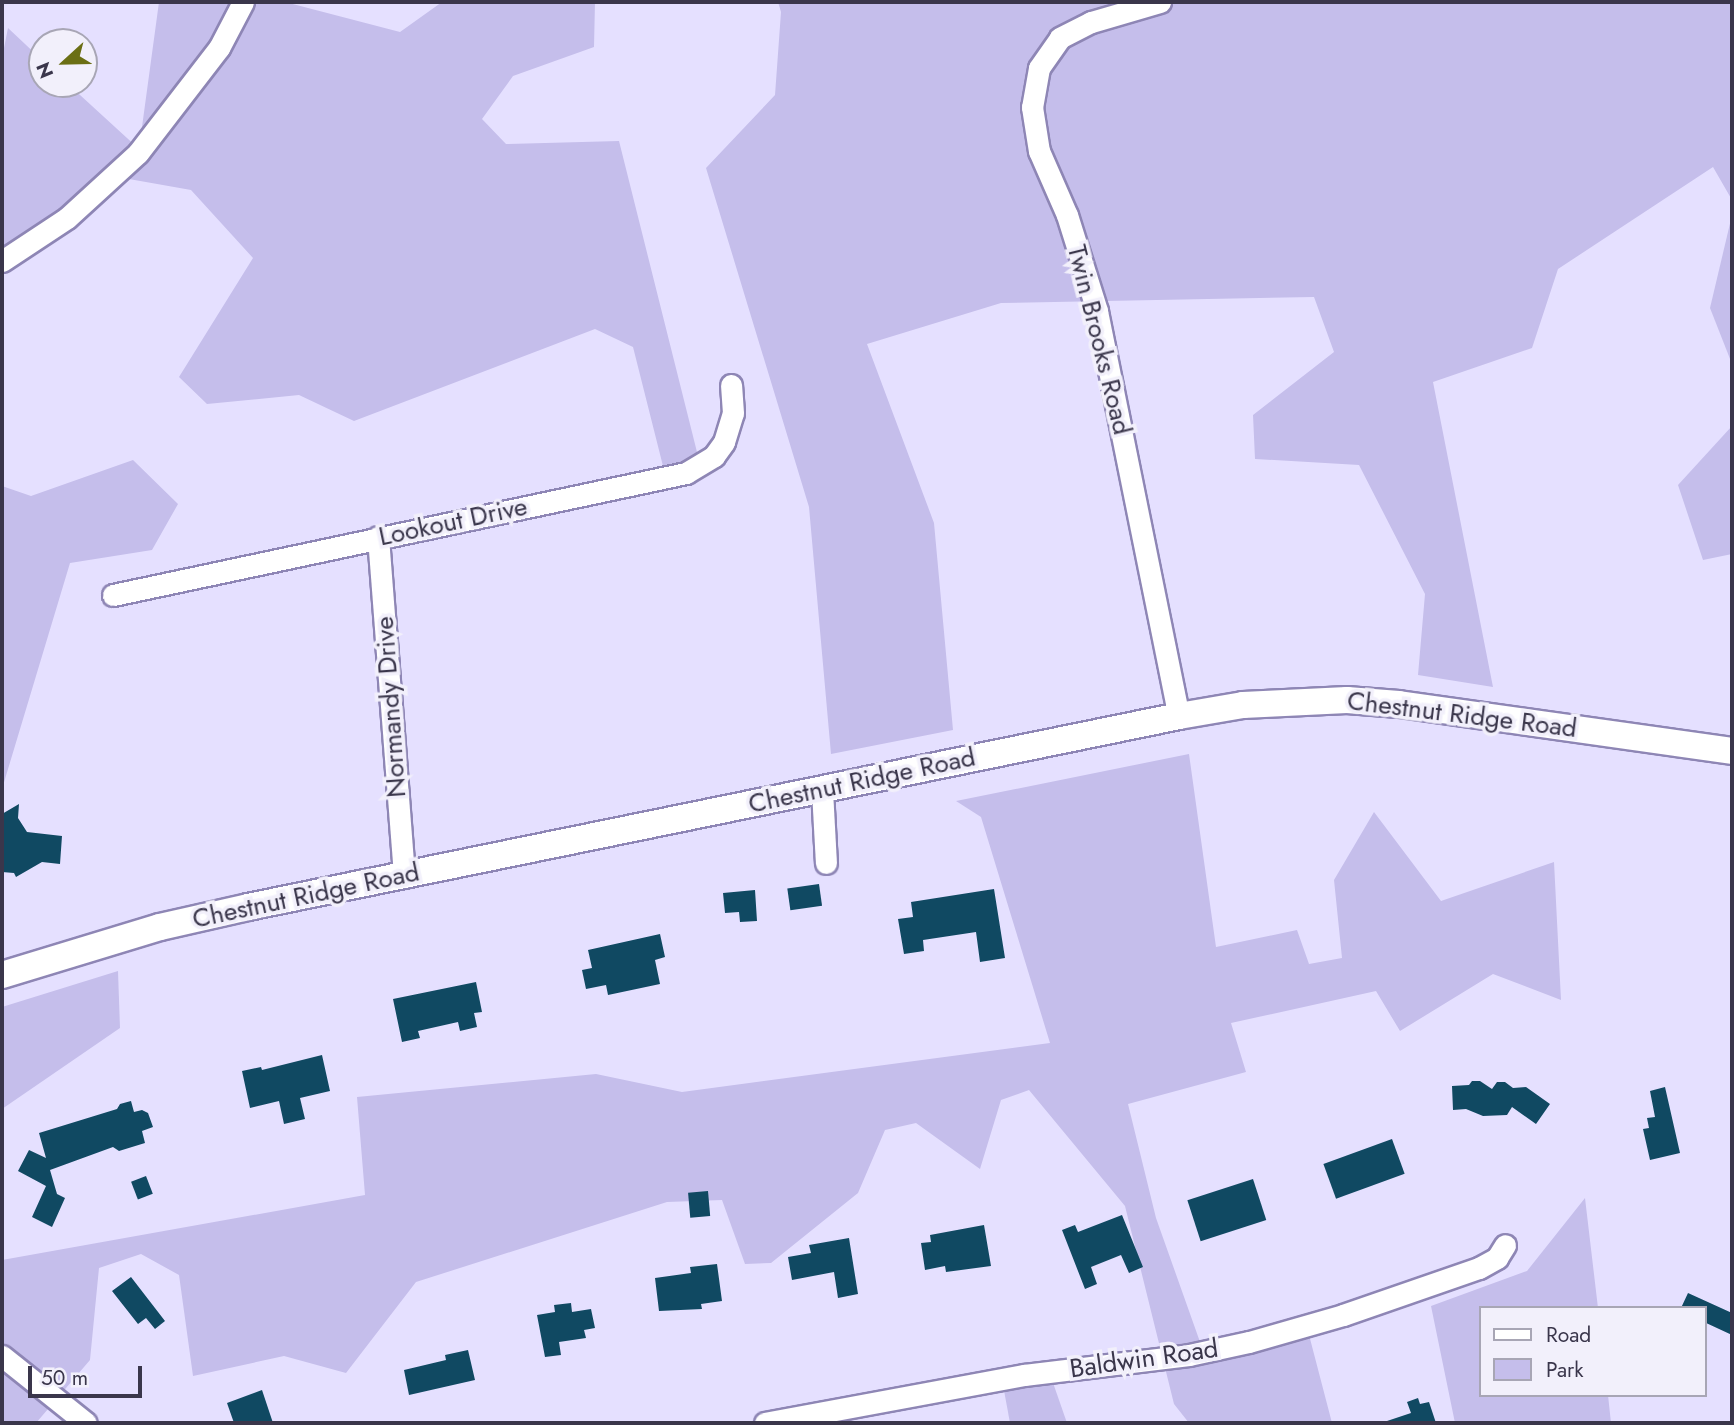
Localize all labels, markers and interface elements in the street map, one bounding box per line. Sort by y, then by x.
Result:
north arrow [28,28,98,98]
text: N [30,58,60,82]
street label: Twin Brooks Road [1060,242,1138,438]
street label: Lookout Drive [376,491,530,553]
street label: Normandy Drive [369,615,413,799]
street label: Chestnut Ridge Road [1345,685,1579,745]
street label: Chestnut Ridge Road [746,742,978,820]
street label: Chestnut Ridge Road [190,857,422,935]
legend [1478,1306,1706,1397]
text: Road [1546,1320,1591,1350]
street label: Baldwin Road [1068,1333,1220,1385]
scale bar [32,1352,145,1396]
text: Park [1546,1355,1583,1385]
text: 50 m [41,1363,88,1393]

